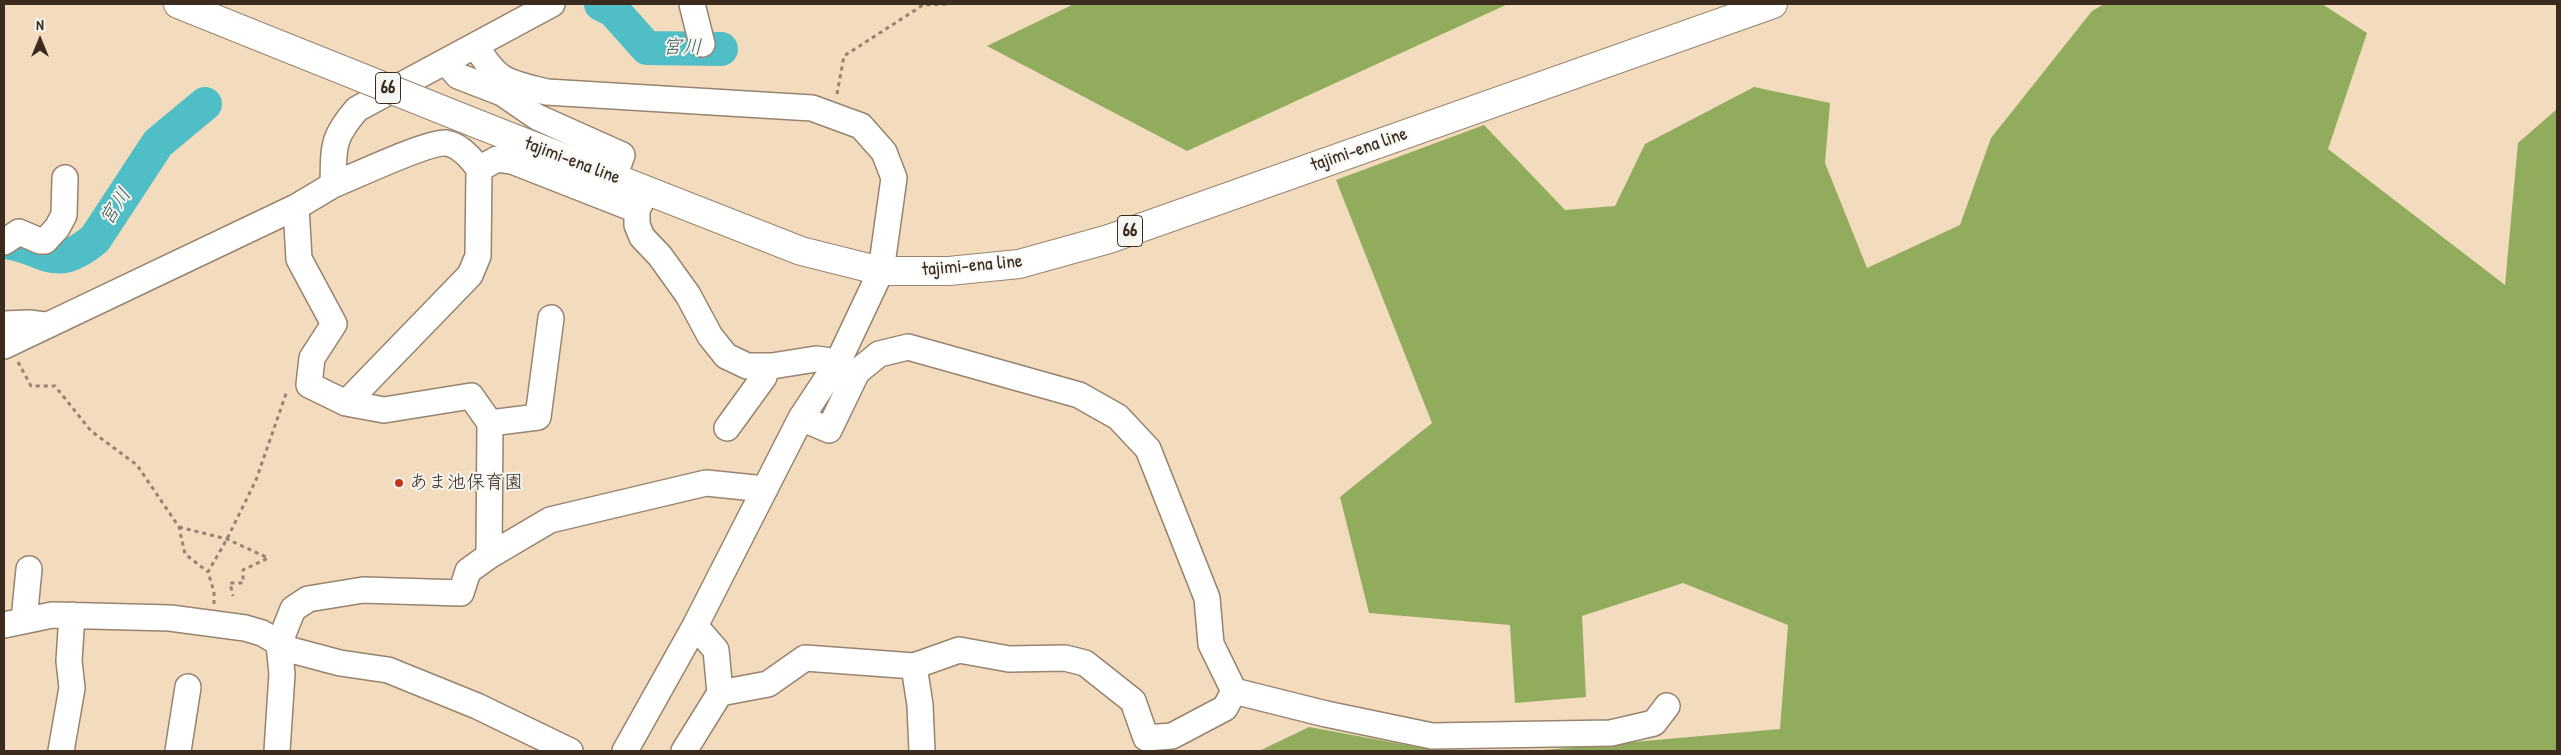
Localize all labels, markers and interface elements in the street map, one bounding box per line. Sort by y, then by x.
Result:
north arrow [15,15,65,65]
text: N [36,15,44,34]
water label: 宮川 [662,36,702,60]
road number: 66 [376,73,400,104]
street label: tajimi-ena line [1308,123,1410,177]
street label: tajimi-ena line [521,132,623,190]
water label: 宮川 [95,184,137,230]
road number: 66 [1118,216,1142,247]
street label: tajimi-ena line [921,250,1023,282]
place label: あま池保育園 [409,472,523,494]
marker: あま池保育園 [393,477,405,489]

